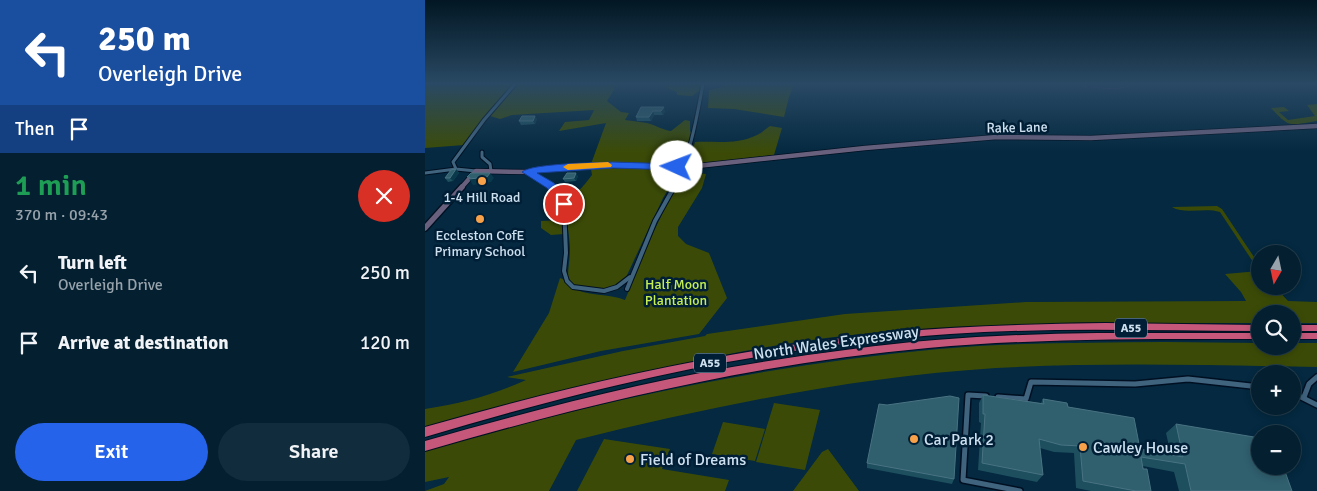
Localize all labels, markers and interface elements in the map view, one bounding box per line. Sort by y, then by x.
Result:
text: 250 m [98,17,191,60]
icon: left [15,20,80,85]
text: Overleigh Drive [98,60,242,87]
icon: arrive [65,115,93,143]
text: Then [15,117,55,141]
street label: Rake Lane [986,118,1048,137]
position arrow [650,140,702,192]
text: 1 min [15,167,87,204]
button: close [358,170,410,222]
marker: 1-4 Hill Road [476,175,488,187]
pin [543,183,585,225]
place label: 1-4 Hill Road [444,189,520,206]
icon: arrive [550,190,578,218]
text: 370 m · 09:43 [15,205,108,225]
marker: Eccleston CofE Primary School [474,213,486,225]
place label: Eccleston CofE Primary School [435,227,525,260]
north arrow [1251,245,1301,295]
map controls [1251,245,1301,475]
text: Turn left [58,251,127,275]
icon: left [15,259,43,287]
text: 250 m [360,261,410,285]
text: Overleigh Drive [58,275,163,295]
park label: Half Moon Plantation [645,276,707,309]
button: search [1251,305,1301,355]
road number: A55 [1115,318,1147,338]
street label: North Wales Expressway [752,321,921,364]
icon: arrive [15,329,43,357]
text: Arrive at destination [58,331,229,355]
text: 120 m [360,331,410,355]
road number: A55 [694,353,726,372]
button: + [1251,365,1301,415]
button: Exit [15,423,208,481]
button: Share [218,423,410,481]
button: − [1251,425,1301,475]
place label: Car Park 2 [924,430,994,450]
marker: Car Park 2 [908,433,920,445]
place label: Cawley House [1093,438,1188,458]
marker: Cawley House [1077,441,1089,453]
place label: Field of Dreams [640,450,746,470]
marker: Field of Dreams [624,453,636,465]

